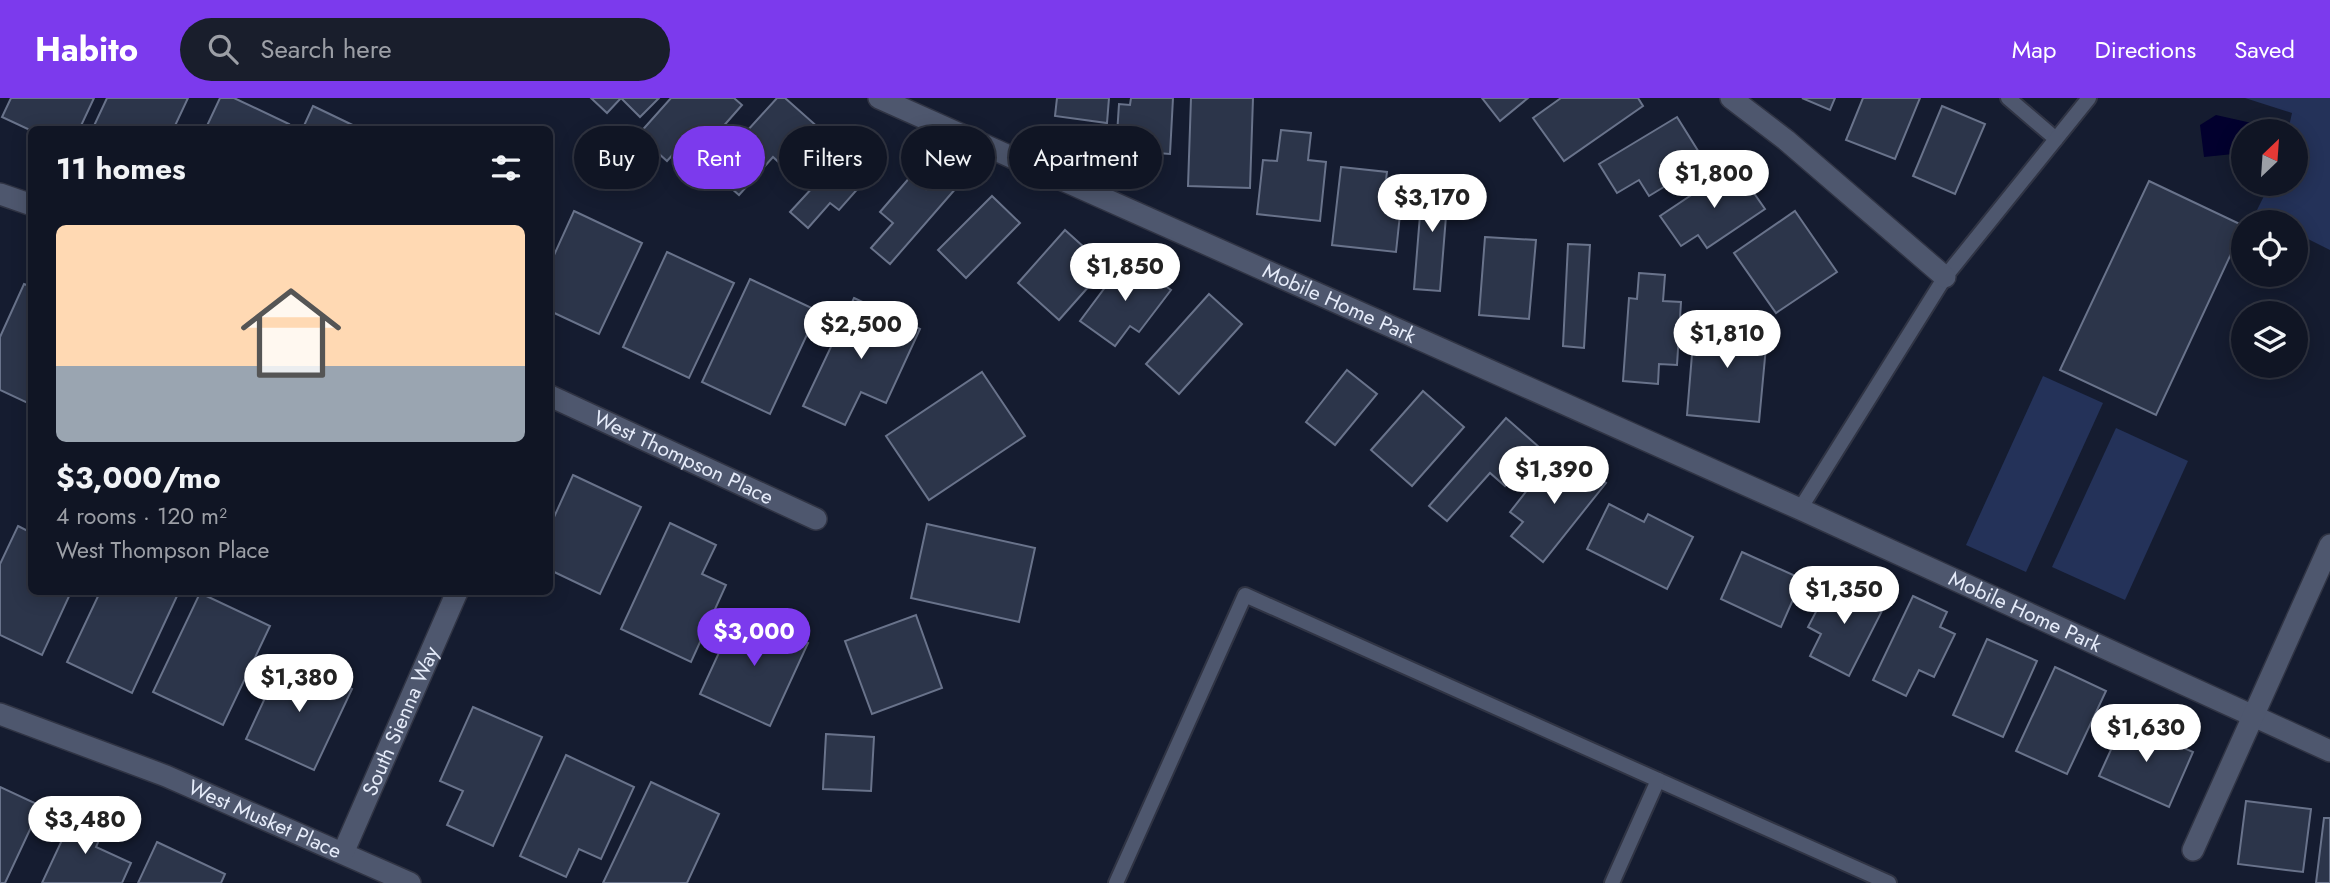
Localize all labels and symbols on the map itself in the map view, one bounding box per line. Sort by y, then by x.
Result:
north arrow [2231,119,2308,196]
pin: $1,800 [1657,150,1771,210]
pin: $3,170 [1375,174,1489,234]
pin: $1,850 [1068,244,1182,303]
street label: Mobile Home Park [1258,256,1422,351]
pin: $2,500 [804,302,918,361]
pin: $1,810 [1670,310,1784,370]
street label: West Thompson Place [589,403,778,512]
pin: $1,390 [1497,446,1611,506]
street label: Mobile Home Park [1944,564,2107,660]
pin: $1,350 [1787,566,1901,626]
pin: $3,000 [697,608,811,668]
street label: South Sienna Way [355,641,447,801]
pin: $1,380 [242,654,356,714]
pin: $1,630 [2089,704,2203,764]
street label: West Musket Place [183,772,346,866]
pin: $3,480 [28,796,142,856]

